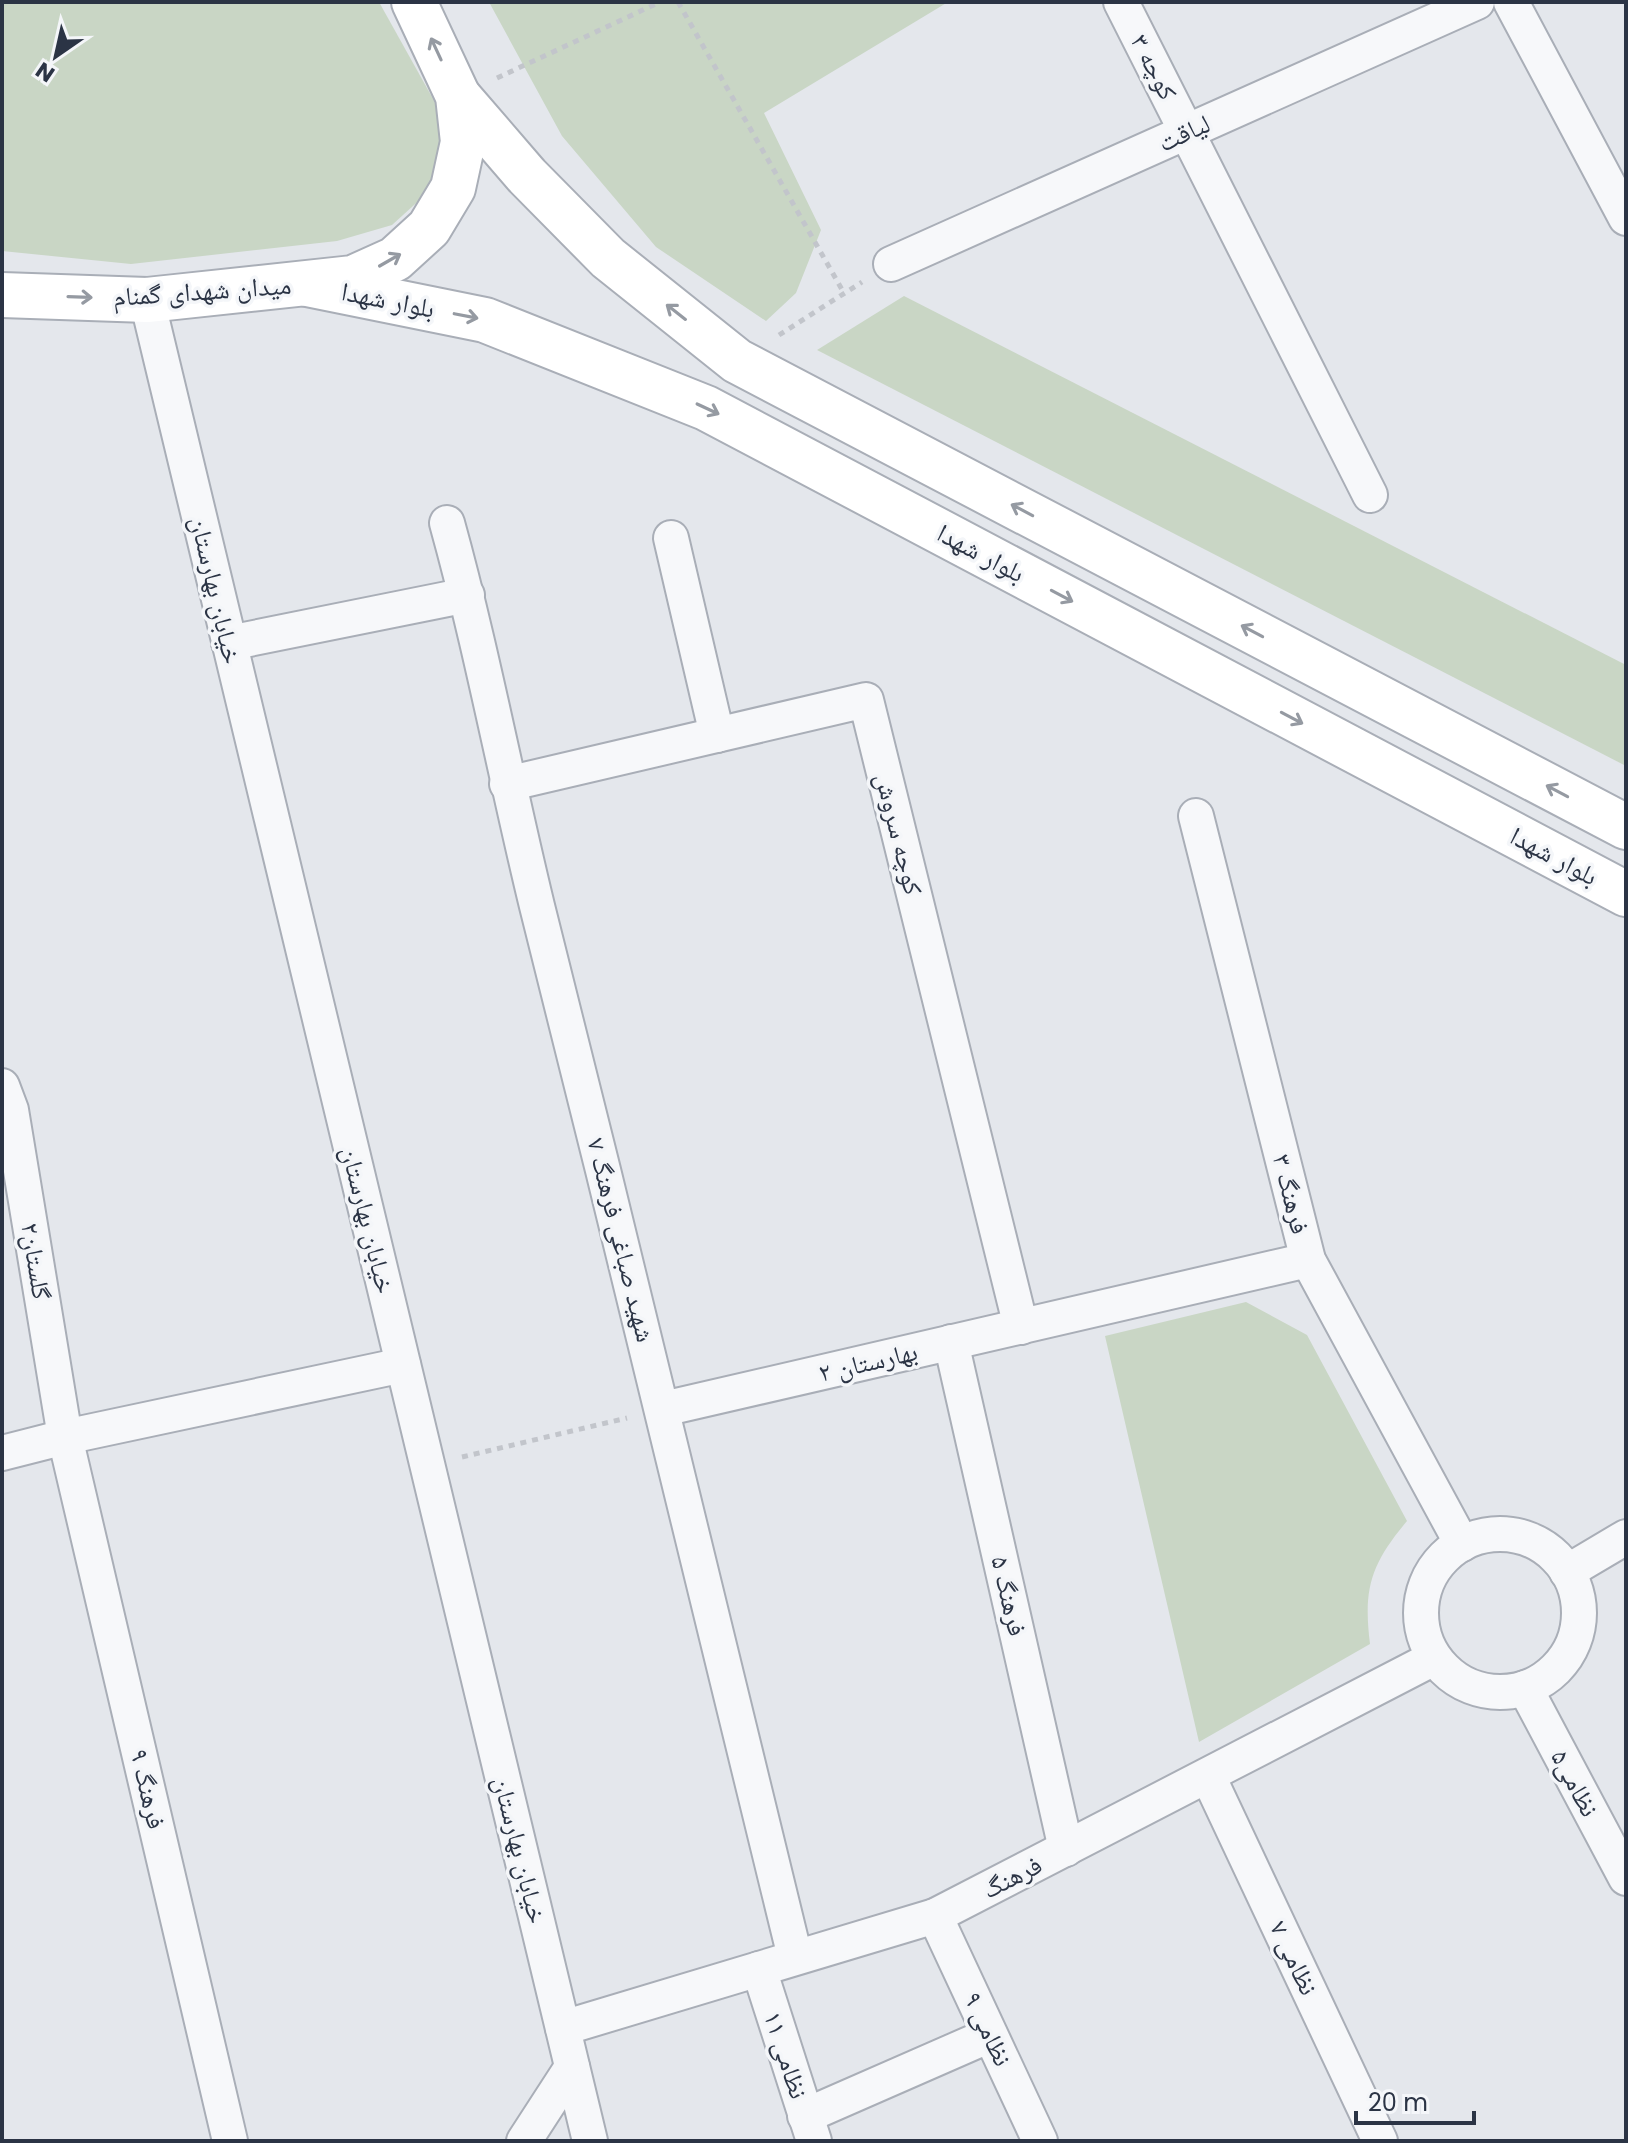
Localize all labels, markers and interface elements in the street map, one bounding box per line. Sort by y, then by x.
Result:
north arrow [16,16,96,96]
street label: کوچه ۳ [1122,28,1186,106]
one-way arrow [428,37,443,61]
text: N [30,55,61,90]
street label: لیاقت [1152,106,1216,160]
one-way arrow [378,252,401,268]
street label: میدان شهدای گمنام [112,267,292,315]
street label: بلوار شهدا [338,273,438,327]
one-way arrow [66,290,93,305]
one-way arrow [666,303,687,321]
one-way arrow [453,309,478,324]
one-way arrow [696,402,720,417]
one-way arrow [1011,502,1034,518]
street label: خیابان بهارستان [182,513,250,667]
street label: بلوار شهدا [931,515,1031,591]
one-way arrow [1050,588,1074,604]
one-way arrow [1241,622,1265,638]
one-way arrow [1280,710,1303,726]
street label: کوچه سروش [866,769,932,899]
one-way arrow [1546,782,1569,798]
street label: بلوار شهدا [1504,818,1604,894]
street label: شهید صباغی فرهنگ ۷ [578,1134,664,1346]
street label: خیابان بهارستان [332,1143,404,1297]
street label: فرهنگ ۳ [1264,1150,1318,1238]
street label: گلستان۲ [12,1220,60,1302]
street label: بهارستان ۲ [815,1333,921,1391]
street label: فرهنگ ۵ [982,1552,1036,1640]
street label: نظامی۵ [1542,1743,1608,1823]
street label: فرهنگ ۹ [121,1745,175,1833]
street label: خیابان بهارستان [484,1773,556,1927]
street label: فرهنگ [976,1847,1048,1907]
street label: نظامی ۷ [1261,1915,1327,2001]
street label: نظامی ۹ [955,1986,1021,2072]
street label: نظامی ۱۱ [755,2007,817,2103]
scale bar [1356,2075,1474,2125]
text: 20 m [1368,2086,1428,2119]

